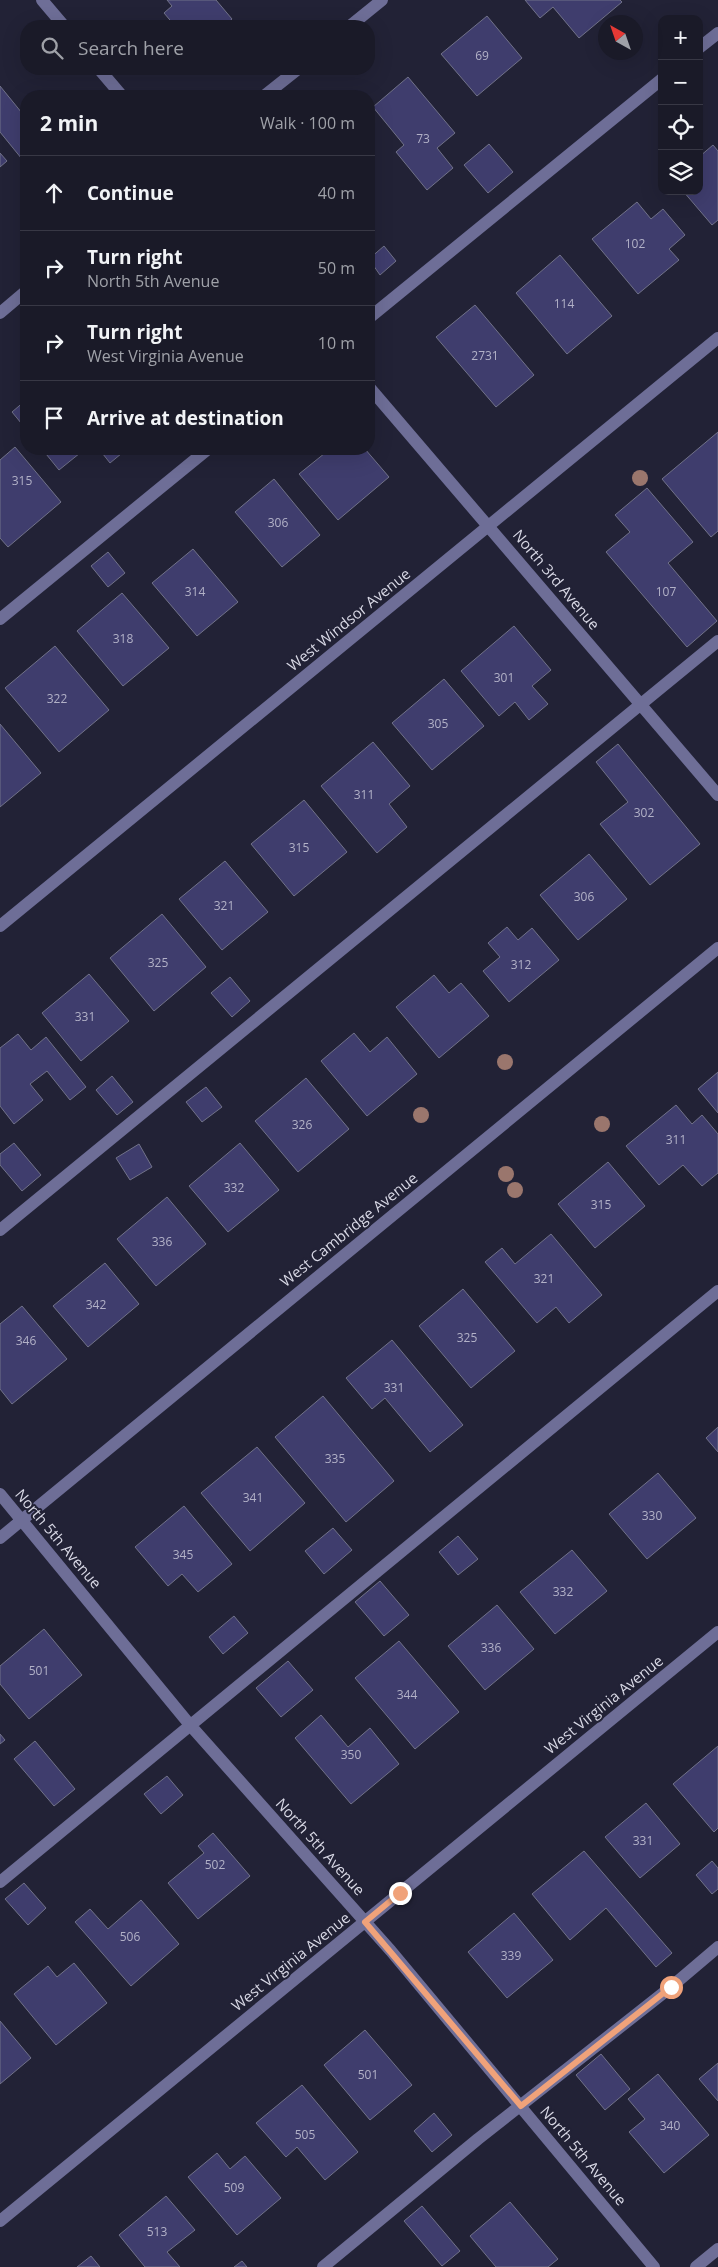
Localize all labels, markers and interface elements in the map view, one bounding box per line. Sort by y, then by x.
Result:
north arrow [598,15,643,60]
map controls [658,15,703,195]
button: + [658,15,703,60]
search box [20,20,375,75]
icon: search [38,34,66,62]
text: Search here [78,35,184,61]
house number: 69 [475,47,489,64]
button: − [658,60,703,105]
button: locate [658,105,703,150]
text: 2 min [40,109,98,137]
text: Walk · 100 m [260,112,355,134]
house number: 73 [416,130,430,147]
button: layers [658,150,703,195]
icon: ahead [40,179,68,207]
text: Continue [87,180,174,206]
text: 40 m [318,182,355,204]
house number: 102 [625,235,645,252]
text: Turn right [87,244,182,270]
icon: right [40,254,68,282]
text: 50 m [318,257,355,279]
text: North 5th Avenue [87,270,219,292]
house number: 114 [554,295,574,312]
text: Turn right [87,319,182,345]
icon: right [40,329,68,357]
text: 10 m [318,332,355,354]
text: West Virginia Avenue [87,345,244,367]
house number: 2731 [471,347,499,364]
icon: arrive [40,404,68,432]
text: Arrive at destination [87,405,284,431]
house number: 315 [12,472,32,489]
house number: 306 [268,514,288,531]
street label: North 3rd Avenue [509,525,605,634]
street label: West Windsor Avenue [283,563,414,675]
house number: 314 [185,583,205,600]
house number: 107 [656,583,676,600]
house number: 318 [113,630,133,647]
house number: 301 [494,669,514,686]
house number: 322 [47,690,67,707]
house number: 305 [428,715,448,732]
house number: 311 [354,786,374,803]
house number: 302 [634,804,654,821]
house number: 315 [289,839,309,856]
house number: 306 [574,888,594,905]
house number: 321 [214,897,234,914]
house number: 325 [148,954,168,971]
house number: 312 [511,956,531,973]
house number: 331 [75,1008,95,1025]
house number: 326 [292,1116,312,1133]
house number: 311 [666,1131,686,1148]
street label: West Cambridge Avenue [276,1168,421,1291]
house number: 332 [224,1179,244,1196]
house number: 315 [591,1196,611,1213]
house number: 336 [152,1233,172,1250]
house number: 321 [534,1270,554,1287]
house number: 342 [86,1296,106,1313]
house number: 325 [457,1329,477,1346]
house number: 346 [16,1332,36,1349]
house number: 331 [384,1379,404,1396]
house number: 335 [325,1450,345,1467]
street label: North 5th Avenue [11,1484,106,1592]
house number: 341 [243,1489,263,1506]
house number: 330 [642,1507,662,1524]
house number: 345 [173,1546,193,1563]
house number: 332 [553,1583,573,1600]
house number: 336 [481,1639,501,1656]
street label: West Virginia Avenue [540,1650,667,1758]
house number: 501 [29,1662,49,1679]
house number: 344 [397,1686,417,1703]
house number: 350 [341,1746,361,1763]
street label: North 5th Avenue [272,1794,370,1899]
house number: 331 [633,1832,653,1849]
house number: 502 [205,1856,225,1873]
route end [389,1882,412,1905]
street label: West Virginia Avenue [227,1907,354,2015]
house number: 506 [120,1928,140,1945]
house number: 339 [501,1947,521,1964]
route start [660,1976,683,1999]
house number: 501 [358,2066,378,2083]
street label: North 5th Avenue [536,2101,631,2209]
house number: 340 [660,2117,680,2134]
house number: 505 [295,2126,315,2143]
house number: 509 [224,2179,244,2196]
house number: 513 [147,2223,167,2240]

